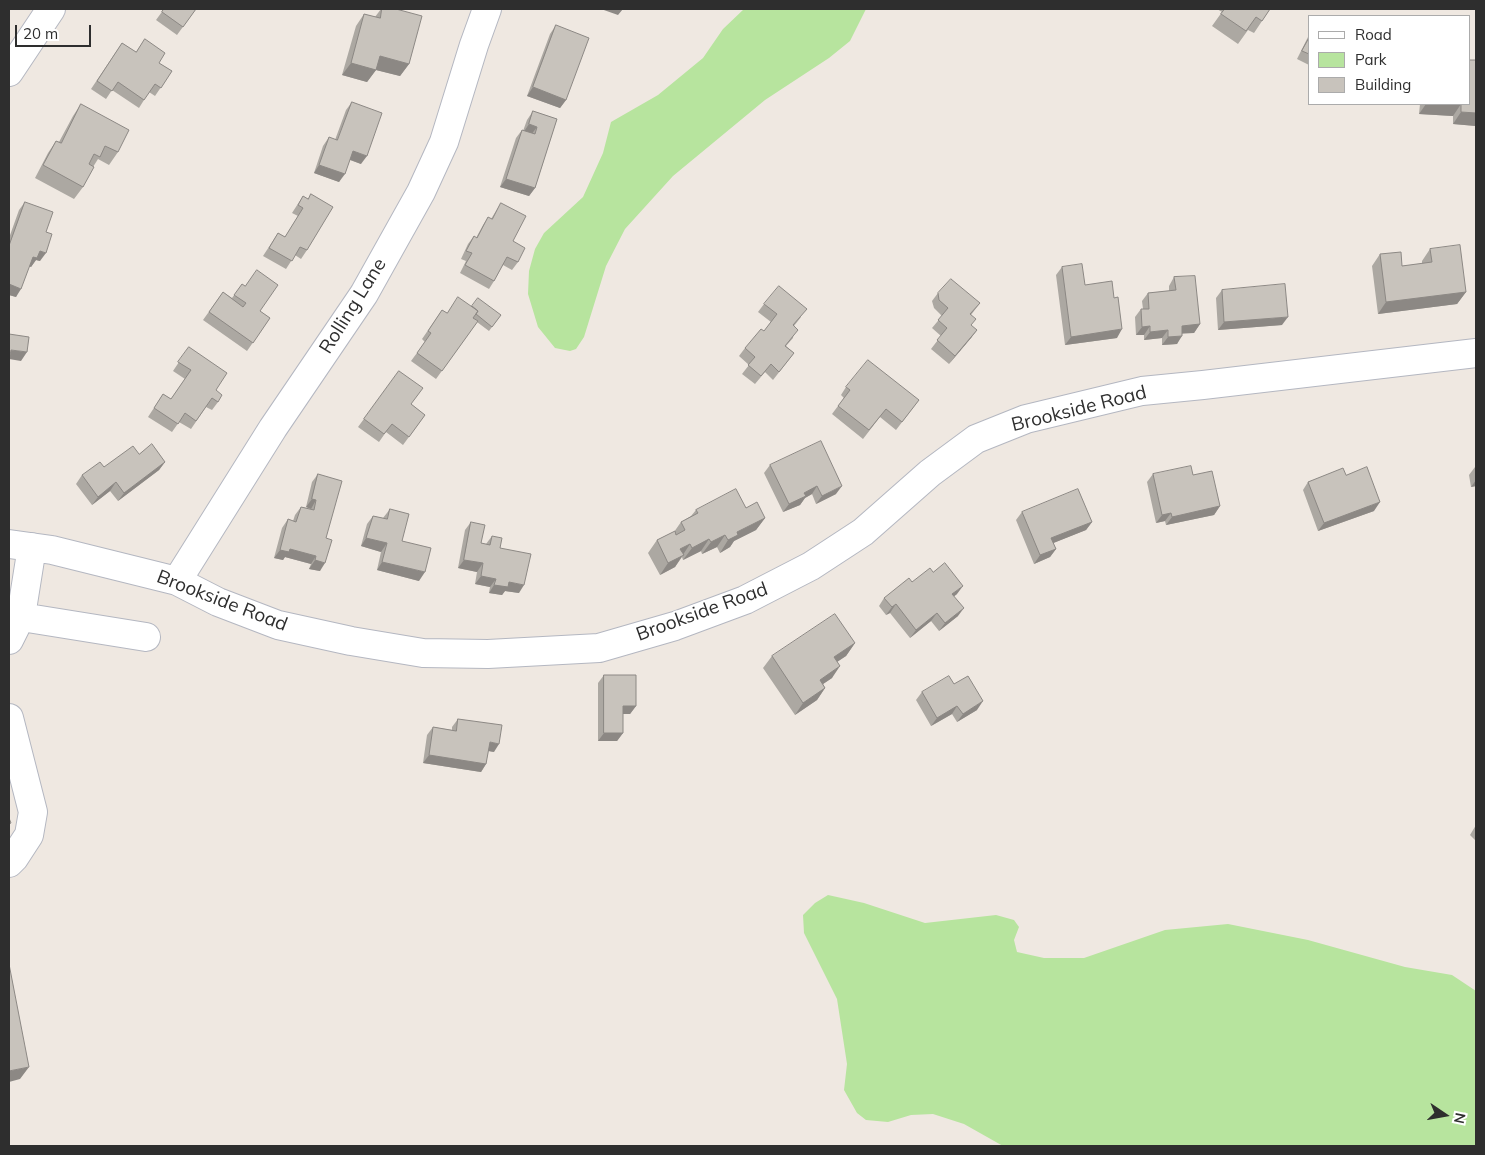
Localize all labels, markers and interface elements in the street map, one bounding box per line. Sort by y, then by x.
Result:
scale bar [18,15,94,47]
legend [1308,15,1470,105]
text: 20 m [23,24,58,43]
text: Road [1355,25,1392,44]
text: Park [1355,50,1387,69]
text: Building [1355,75,1411,94]
street label: Rolling Lane [315,254,391,358]
street label: Brookside Road [1009,381,1149,437]
street label: Brookside Road [153,566,291,636]
street label: Brookside Road [633,578,771,646]
north arrow [1420,1090,1470,1140]
text: N [1450,1111,1470,1125]

